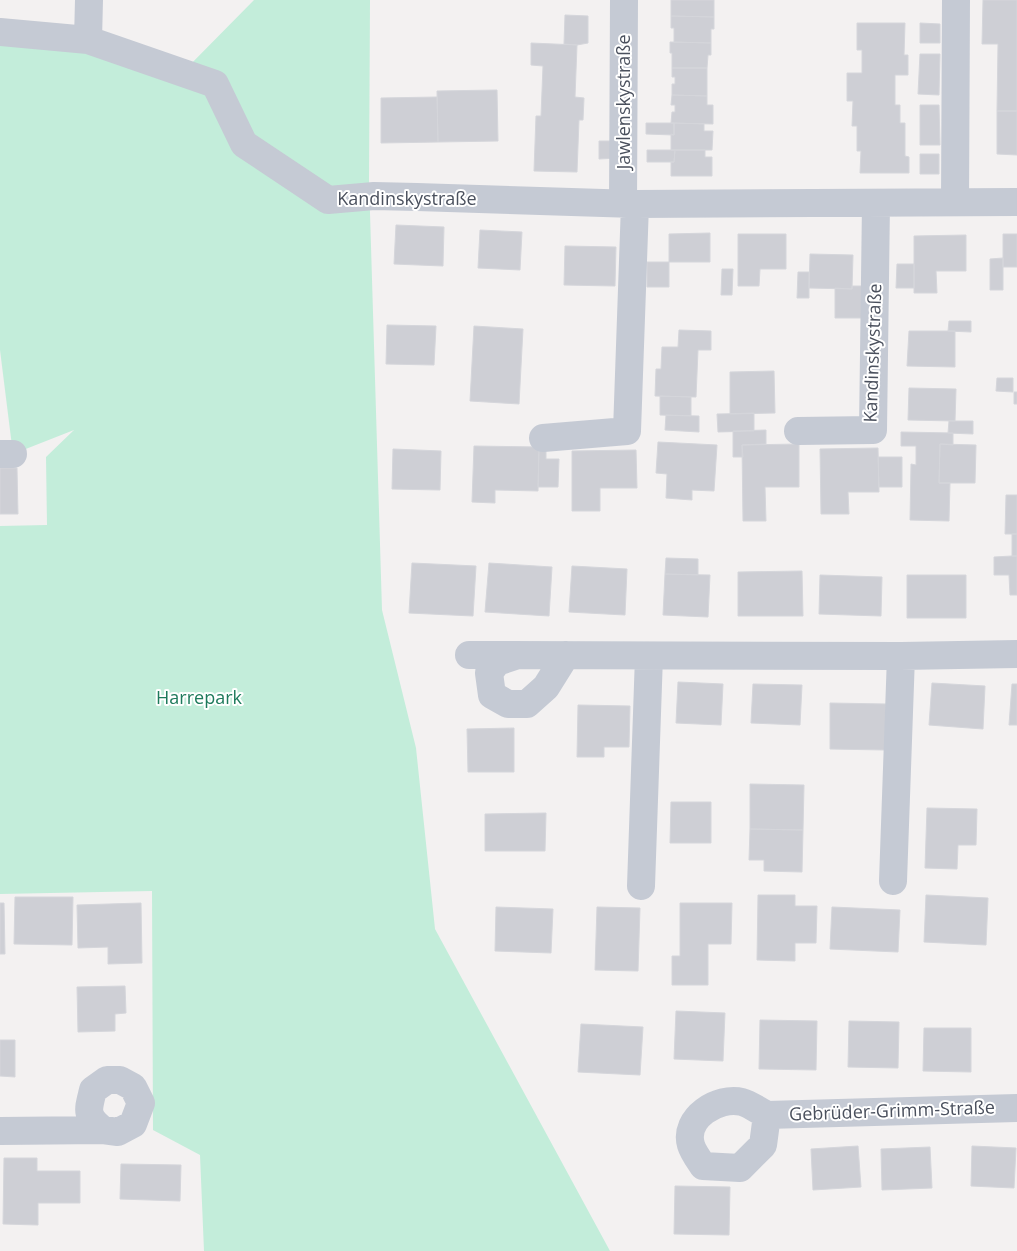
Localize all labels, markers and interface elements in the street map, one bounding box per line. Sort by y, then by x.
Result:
street label: Jawlenskystraße [611,34,635,172]
street label: Kandinskystraße [337,186,477,210]
street label: Kandinskystraße [858,283,886,423]
park label: Harrepark [156,685,243,709]
street label: Gebrüder-Grimm-Straße [789,1094,995,1126]

